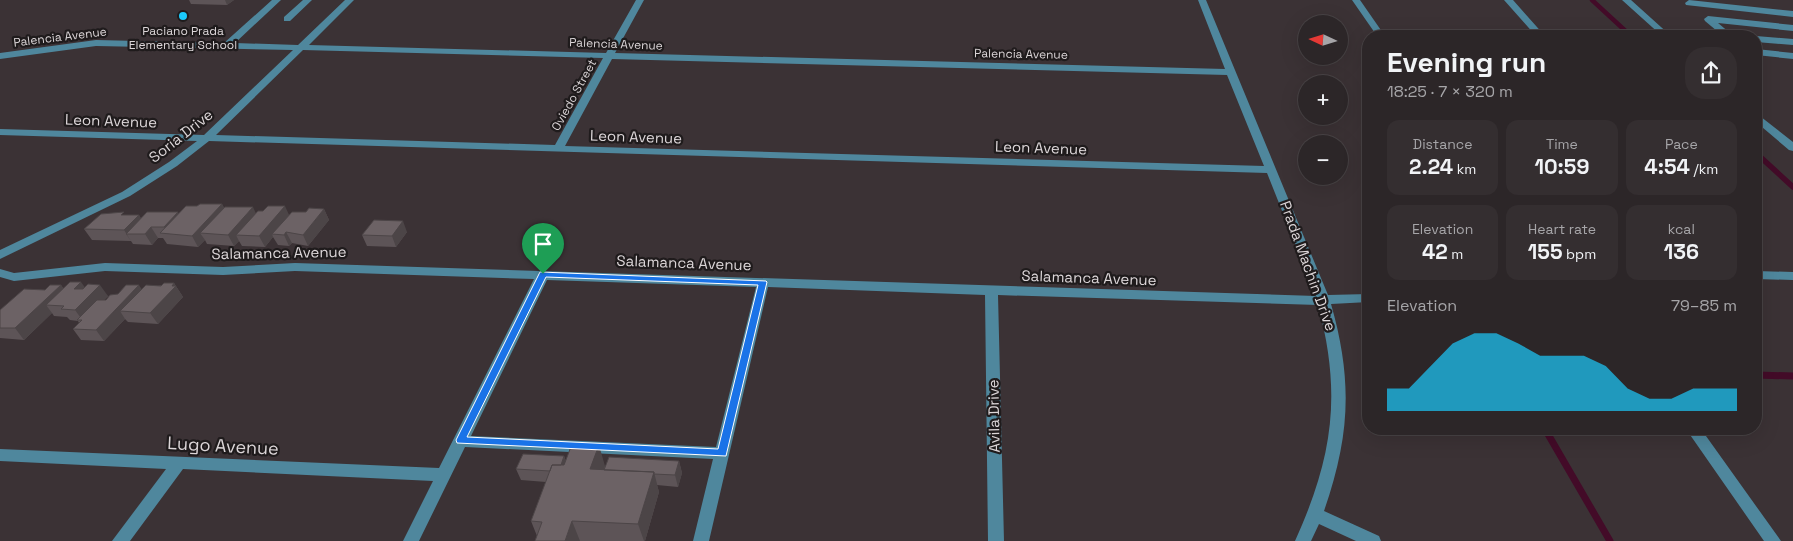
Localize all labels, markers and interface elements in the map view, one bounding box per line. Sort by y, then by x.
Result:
marker: Paciano Prada Elementary School [177,10,189,22]
north arrow [1298,15,1348,65]
map controls [1298,15,1348,185]
street label: Palencia Avenue [13,23,107,51]
place label: Paciano Prada Elementary School [129,23,237,53]
street label: Palencia Avenue [569,34,663,54]
text: Evening run [1387,44,1546,80]
street label: Palencia Avenue [974,45,1068,63]
button: share [1685,47,1737,99]
street label: Oviedo Street [548,56,600,134]
button: + [1298,75,1348,125]
text: 18:25 · 7 × 320 m [1387,81,1513,102]
street label: Soria Drive [145,105,217,167]
street label: Leon Avenue [65,109,157,132]
street label: Leon Avenue [590,125,682,148]
button: − [1298,135,1348,185]
text: Distance [1413,135,1472,153]
text: Time [1546,135,1578,153]
text: Pace [1665,135,1698,153]
street label: Leon Avenue [995,136,1087,159]
text: 2.24 [1409,153,1453,180]
text: 10:59 [1535,153,1589,180]
text: 4:54 [1644,153,1690,180]
text: km [1453,160,1476,178]
text: /km [1690,160,1718,178]
street label: Prada Machin Drive [1276,198,1341,334]
text: Elevation [1412,220,1473,238]
text: Heart rate [1528,220,1596,238]
text: kcal [1668,220,1695,238]
pin [522,223,564,274]
icon: arrive [529,230,557,258]
text: 42 [1422,238,1448,265]
text: 155 [1528,238,1563,265]
text: 136 [1664,238,1699,265]
street label: Salamanca Avenue [211,242,347,263]
text: m [1448,245,1463,263]
text: bpm [1563,245,1596,263]
street label: Salamanca Avenue [616,251,752,274]
street label: Salamanca Avenue [1021,266,1157,289]
text: Elevation [1387,295,1457,316]
text: 79–85 m [1671,295,1737,316]
street label: Avila Drive [983,379,1004,453]
street label: Lugo Avenue [167,431,279,460]

